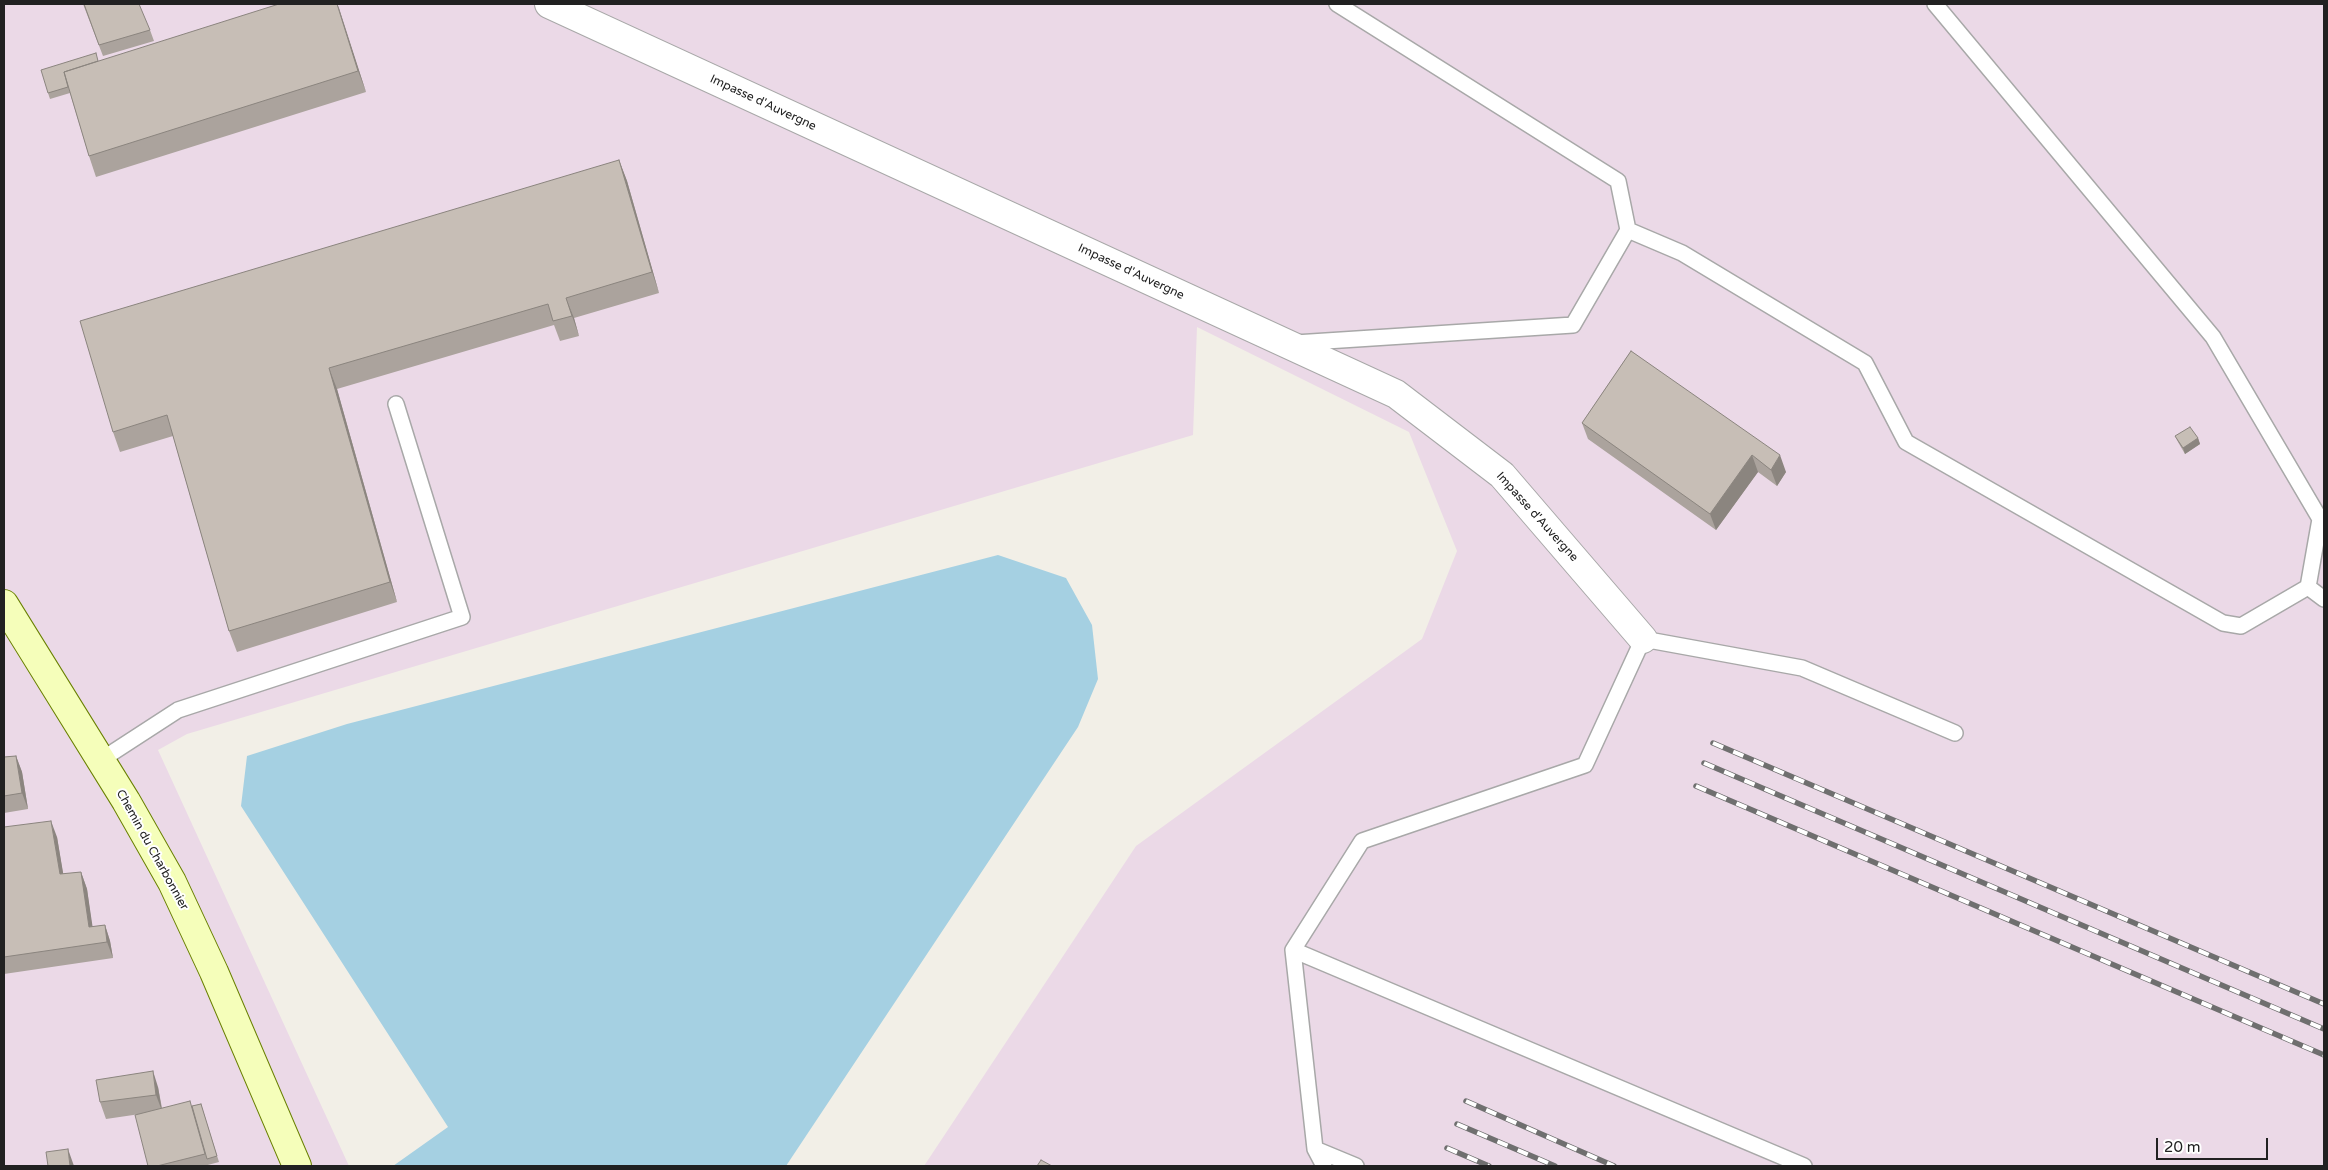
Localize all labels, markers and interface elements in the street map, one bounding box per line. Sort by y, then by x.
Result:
street label: Impasse d'Auvergne [708,72,818,134]
street label: Impasse d'Auvergne [1076,241,1186,303]
street label: Impasse d'Auvergne [1493,469,1581,565]
street label: Chemin du Charbonnier [113,787,191,913]
scale bar [2158,1128,2270,1160]
text: 20 m [2164,1138,2201,1156]

